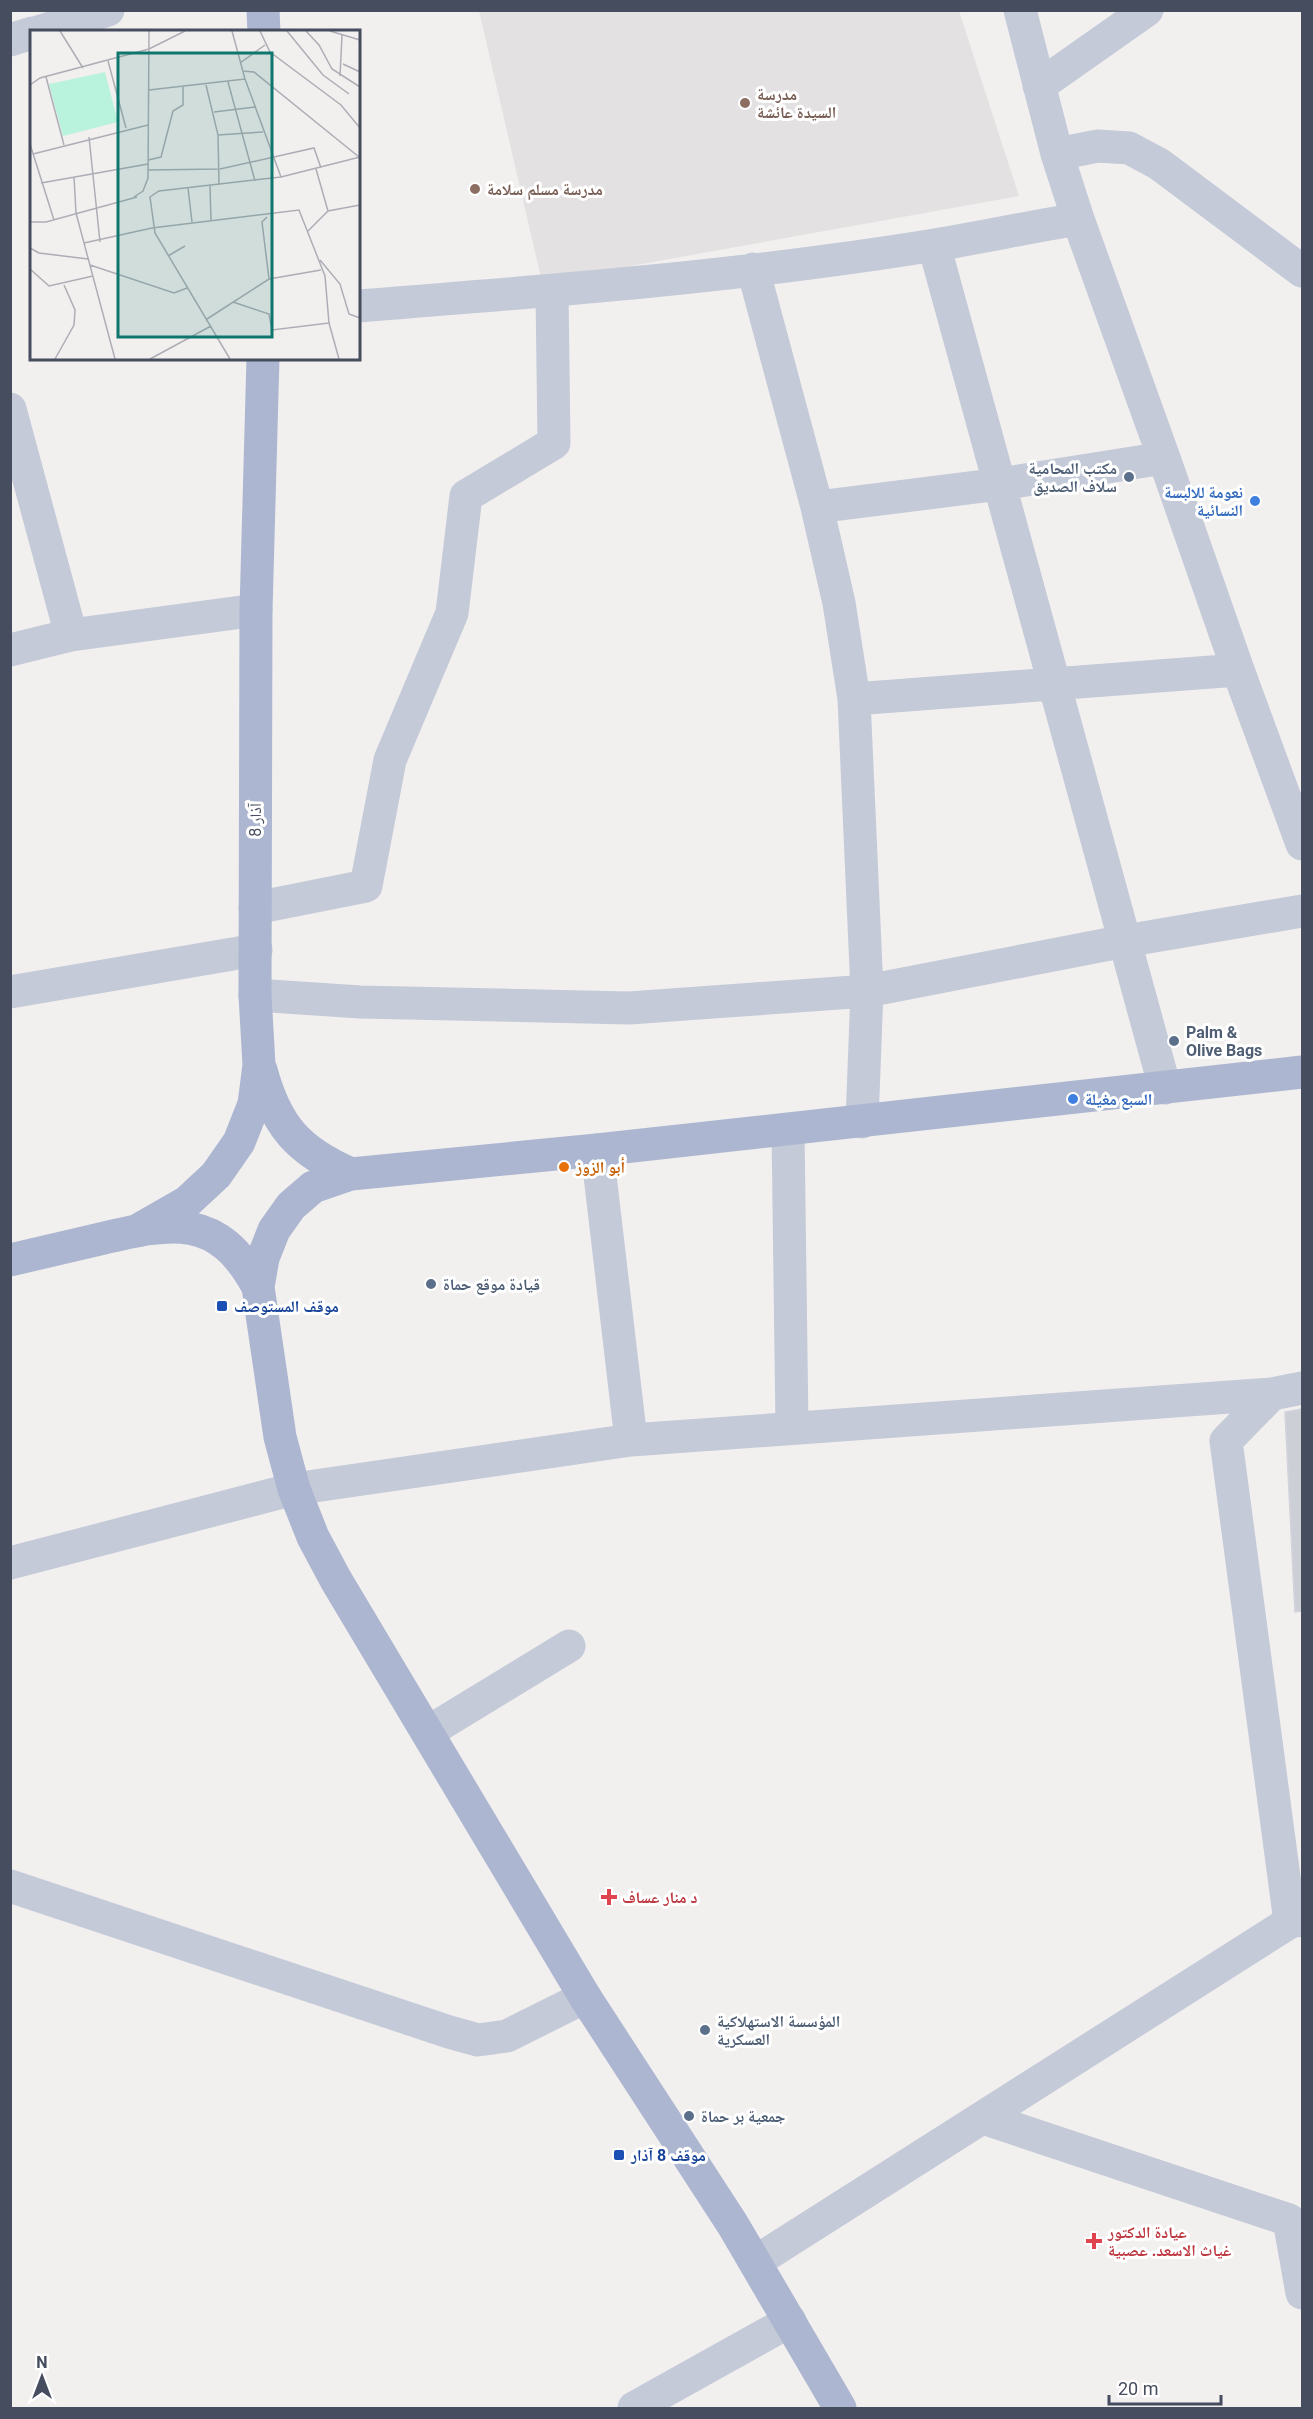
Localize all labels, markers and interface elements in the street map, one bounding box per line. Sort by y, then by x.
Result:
inset map [30,30,360,360]
place label: مدرسة السيدة عائشة [757,85,836,122]
marker: مدرسة السيدة عائشة [738,96,752,110]
place label: مدرسة مسلم سلامة [487,180,603,201]
marker: مدرسة مسلم سلامة [468,182,482,196]
place label: مكتب المحامية سلاف الصديق [1029,459,1117,496]
marker: مكتب المحامية سلاف الصديق [1122,470,1136,484]
place label: نعومة للالبسة النسائية [1164,483,1243,520]
marker: نعومة للالبسة النسائية [1248,494,1262,508]
street label: 8 آذار [246,802,265,837]
place label: Palm & Olive Bags [1186,1023,1262,1060]
marker: Palm & Olive Bags [1167,1034,1181,1048]
place label: السبع مغيلة [1085,1090,1152,1110]
marker: السبع مغيلة [1066,1092,1080,1106]
place label: أبو الزوز [575,1157,625,1177]
marker: أبو الزوز [557,1160,571,1174]
place label: قيادة موقع حماة [443,1275,540,1295]
marker: قيادة موقع حماة [424,1277,438,1291]
place label: موقف المستوصف [234,1297,339,1316]
marker: موقف المستوصف [215,1299,229,1313]
marker: د منار عساف [600,1888,618,1906]
place label: د منار عساف [622,1888,697,1907]
place label: المؤسسة الاستهلاكية العسكرية [717,2012,840,2049]
marker: المؤسسة الاستهلاكية العسكرية [698,2023,712,2037]
place label: جمعية بر حماة [701,2107,785,2126]
marker: جمعية بر حماة [682,2109,696,2123]
place label: موقف 8 آذار [630,2146,706,2165]
marker: موقف 8 آذار [612,2148,626,2162]
place label: عيادة الدكتور غياث الاسعد. عصبية [1107,2223,1231,2260]
marker: عيادة الدكتور غياث الاسعد. عصبية [1085,2232,1103,2250]
north arrow [12,2347,72,2407]
text: N [36,2353,48,2372]
scale bar [1109,2368,1222,2406]
text: 20 m [1118,2378,1158,2399]

